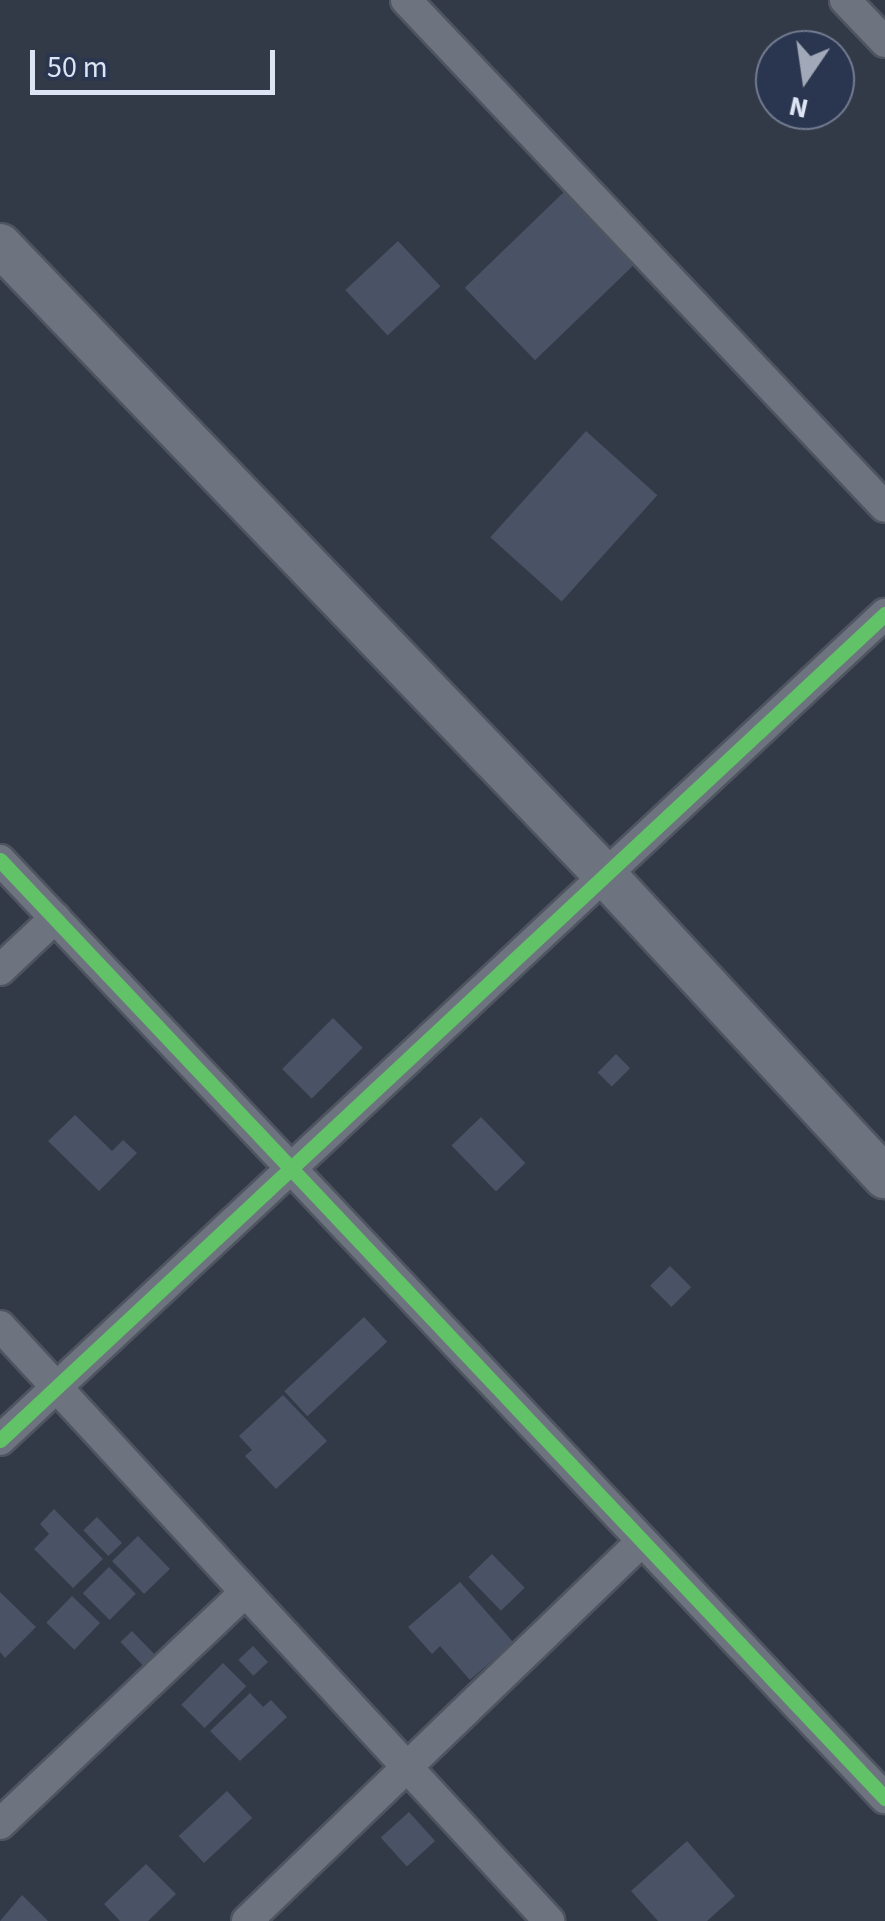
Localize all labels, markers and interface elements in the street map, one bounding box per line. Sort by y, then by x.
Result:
scale bar [35,30,280,92]
north arrow [755,30,855,130]
text: 50 m [47,46,108,89]
text: N [785,86,812,129]

